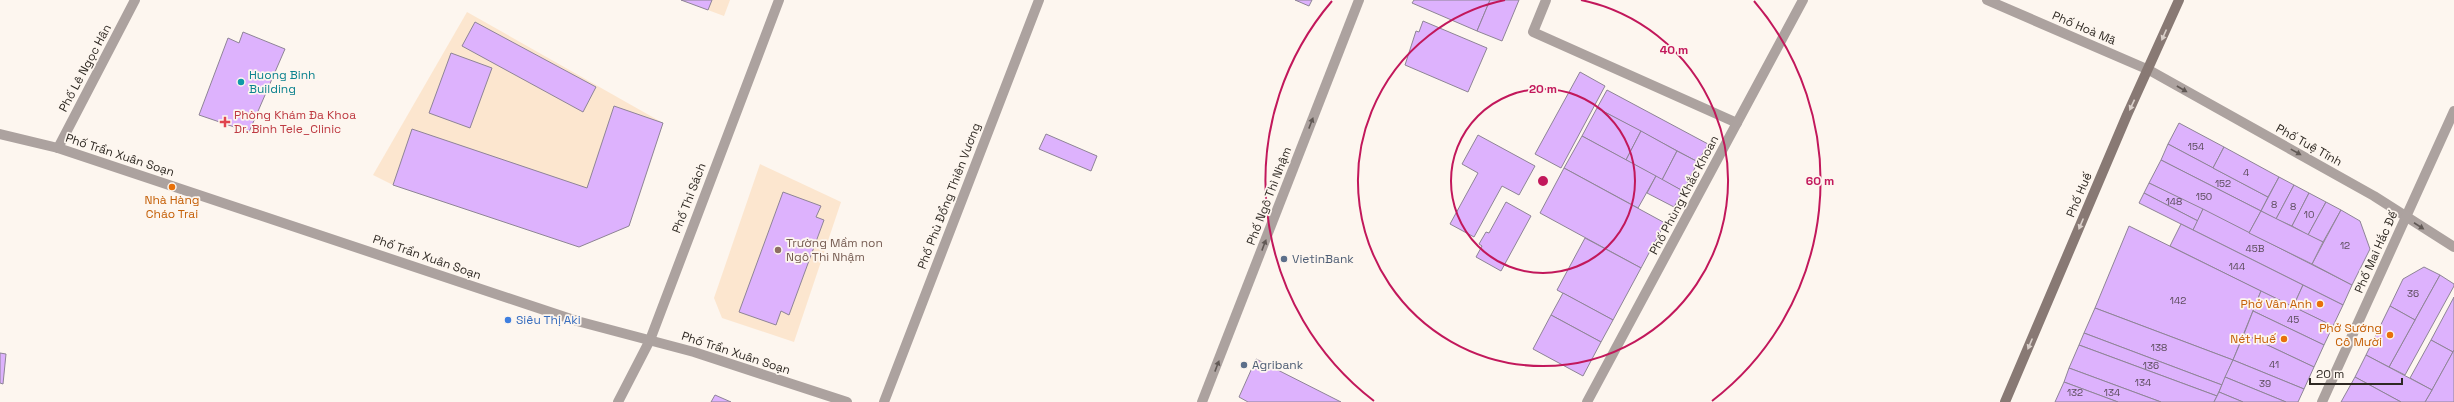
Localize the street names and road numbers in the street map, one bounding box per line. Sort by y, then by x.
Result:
street label: Phố Hoà Mã [2050,7,2118,49]
street label: Phố Lê Ngọc Hân [55,21,115,115]
street label: Phố Tuệ Tĩnh [2273,120,2345,170]
street label: Phố Phù Đổng Thiên Vương [914,121,984,271]
street label: Phố Trần Xuân Soạn [63,130,177,180]
street label: Phố Phùng Khắc Khoan [1646,133,1722,257]
street label: Phố Ngô Thì Nhậm [1243,145,1295,247]
street label: Phố Thi Sách [668,161,710,235]
street label: Phố Huế [2062,170,2096,220]
street label: Phố Mai Hắc Đế [2351,208,2401,296]
street label: Phố Trần Xuân Soạn [371,231,483,283]
street label: Phố Trần Xuân Soạn [679,328,793,378]

